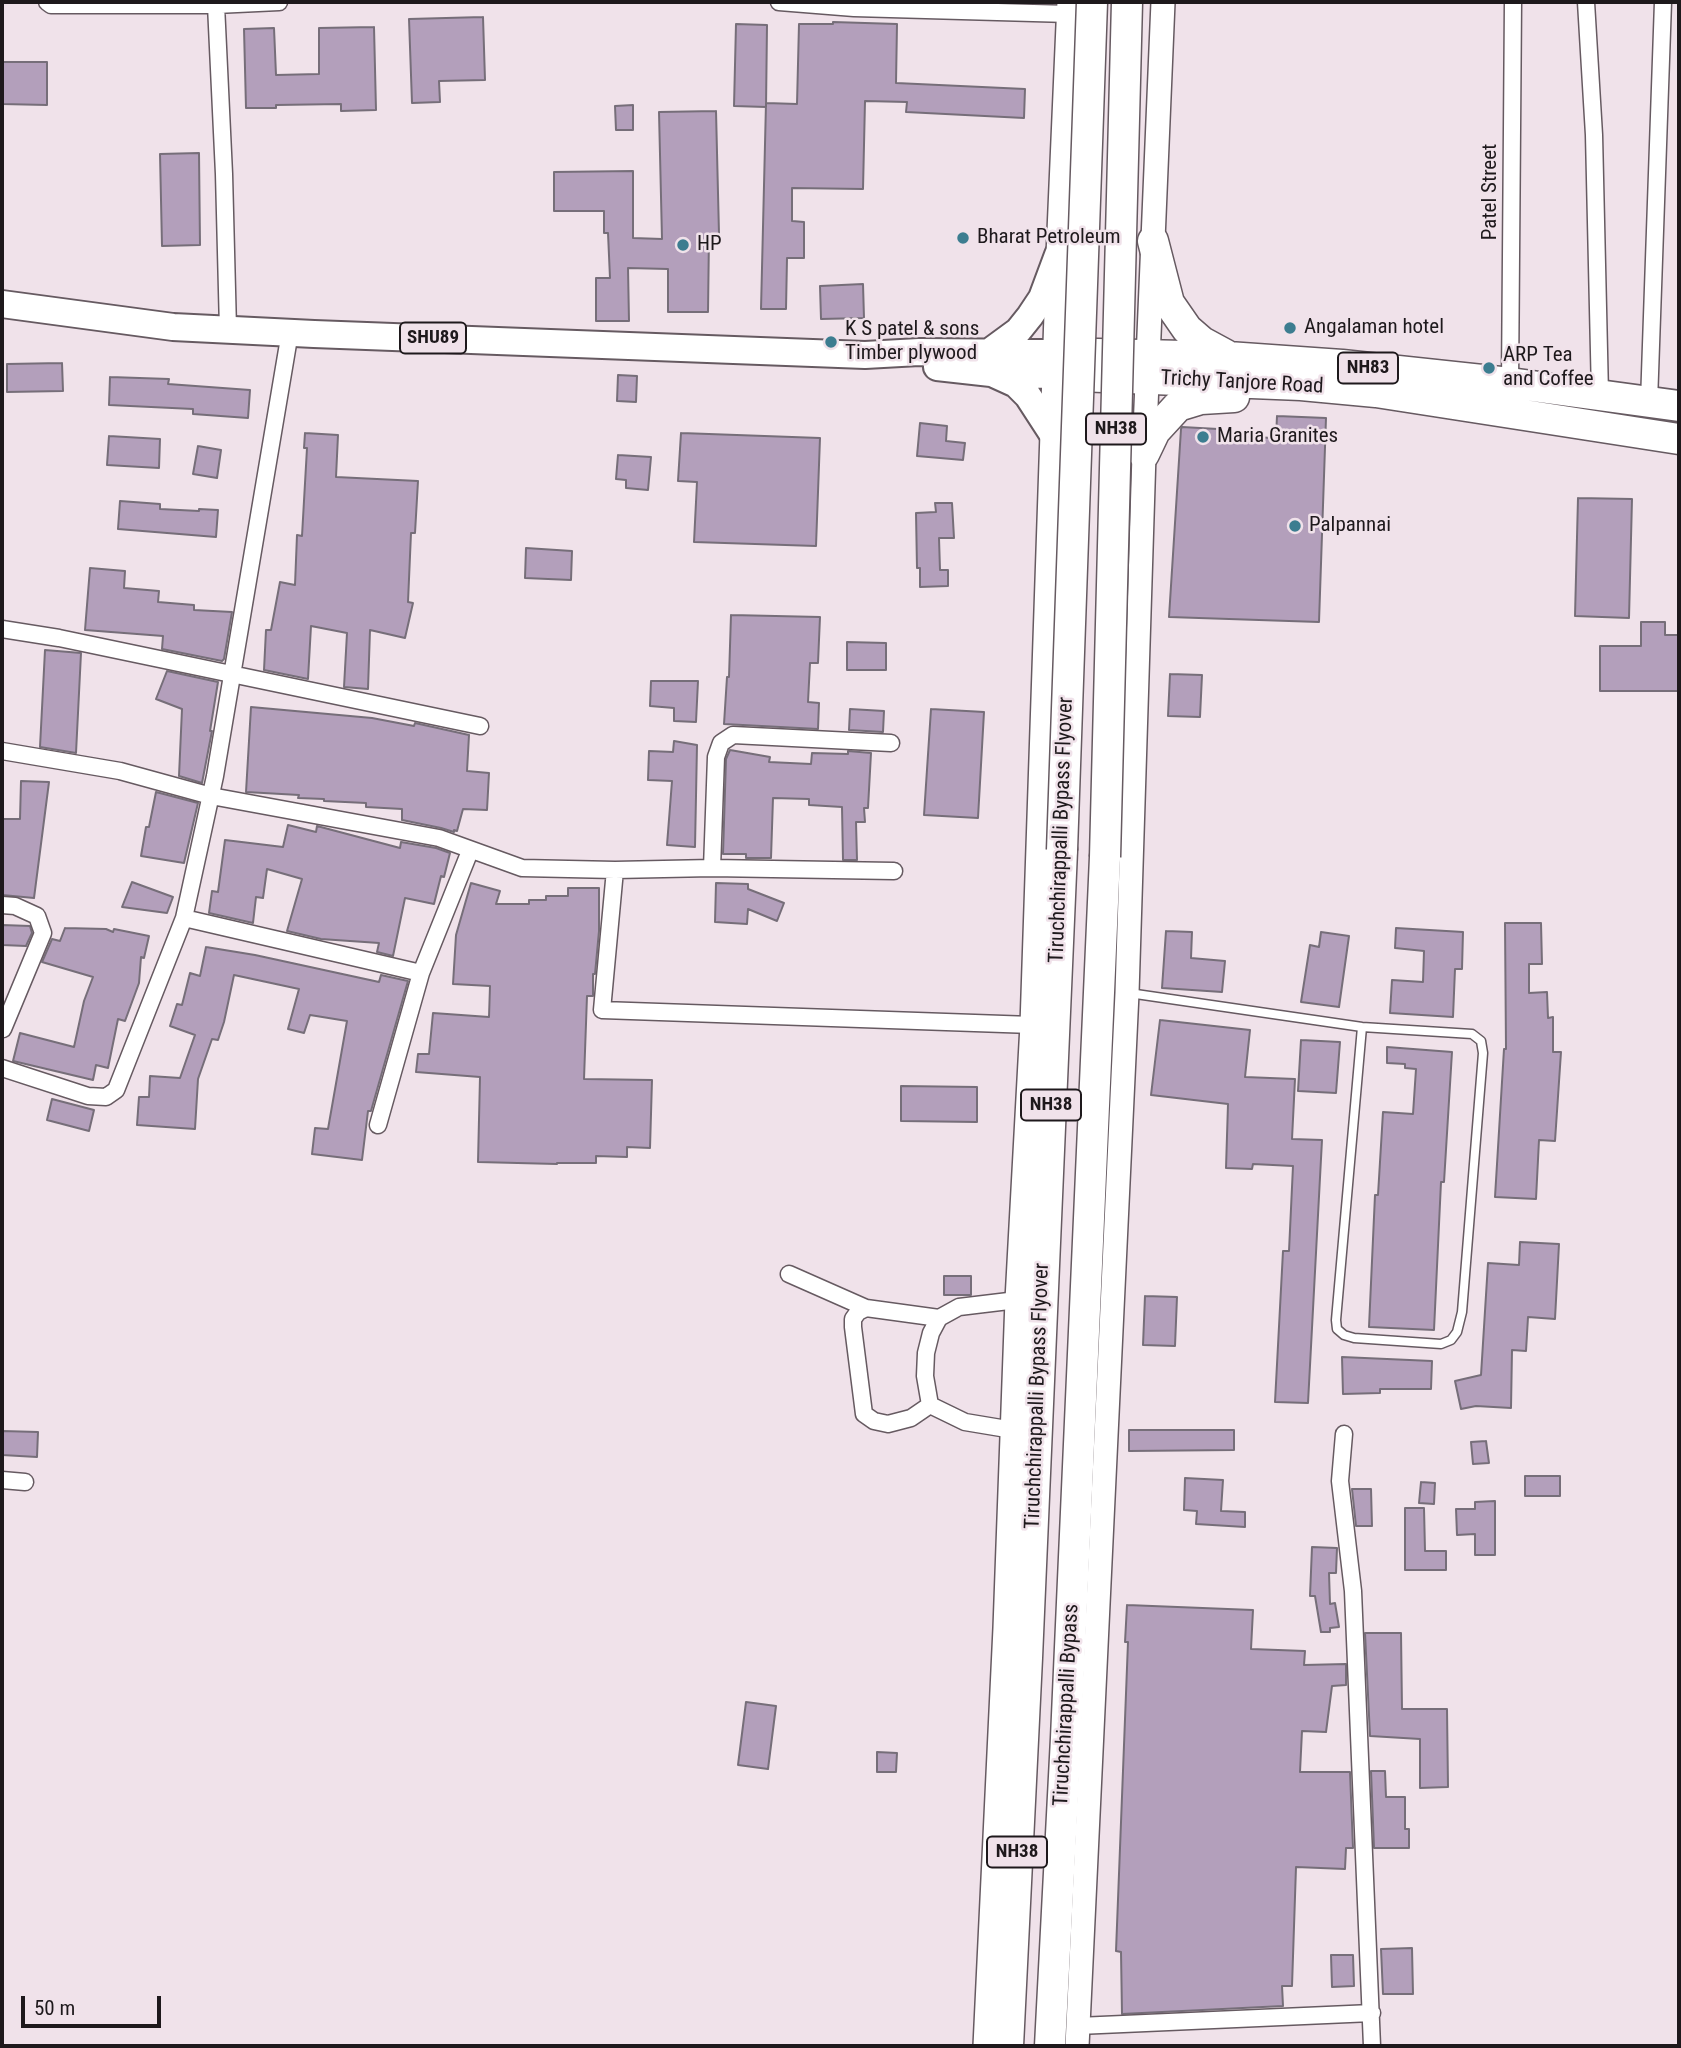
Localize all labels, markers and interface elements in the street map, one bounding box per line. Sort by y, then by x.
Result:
street label: Patel Street [1478,144,1504,240]
place label: Bharat Petroleum [977,225,1121,251]
marker: Bharat Petroleum [955,230,971,246]
place label: HP [697,232,722,258]
marker: HP [675,237,691,253]
place label: Angalaman hotel [1304,315,1444,341]
place label: K S patel & sons Timber plywood [845,317,979,367]
marker: Angalaman hotel [1282,320,1298,336]
road number: SHU89 [400,322,466,354]
marker: K S patel & sons Timber plywood [823,334,839,350]
place label: ARP Tea and Coffee [1503,343,1594,393]
road number: NH83 [1338,352,1398,384]
marker: ARP Tea and Coffee [1481,360,1497,376]
street label: Trichy Tanjore Road [1160,366,1324,400]
road number: NH38 [1086,414,1146,444]
place label: Maria Granites [1217,424,1338,450]
marker: Maria Granites [1195,429,1211,445]
place label: Palpannai [1309,513,1391,539]
marker: Palpannai [1287,518,1303,534]
street label: Tiruchchirappalli Bypass Flyover [1045,696,1079,964]
road number: NH38 [1021,1090,1081,1120]
street label: Tiruchchirappalli Bypass Flyover [1021,1262,1055,1530]
street label: Tiruchchirappalli Bypass [1049,1603,1085,1807]
road number: NH38 [987,1836,1047,1868]
scale bar [24,1982,164,2026]
text: 50 m [34,1996,75,2020]

